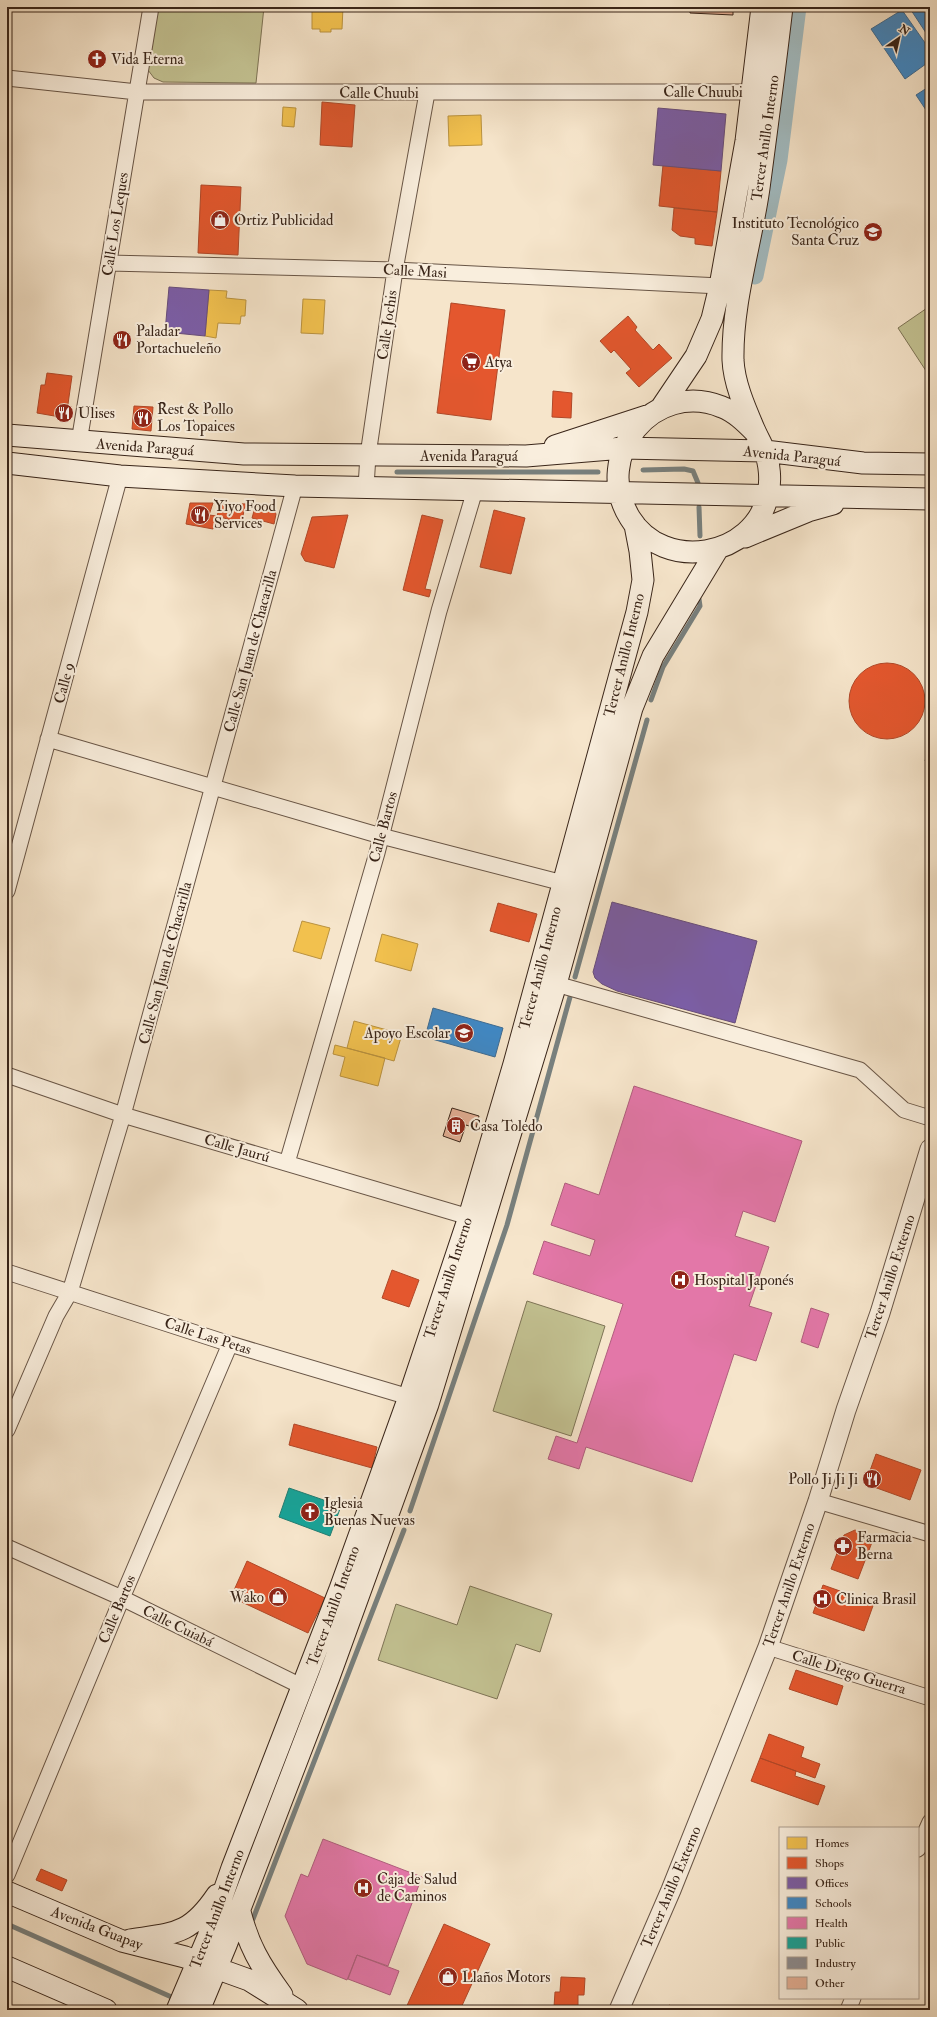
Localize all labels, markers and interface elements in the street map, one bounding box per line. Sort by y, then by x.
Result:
north arrow [879,18,919,58]
text: N [896,21,913,39]
church icon: Vida Eterna [86,48,108,70]
place label: Vida Eterna [111,50,184,69]
street label: Tercer Anillo Interno [747,74,784,202]
street label: Calle Chuubi [663,83,743,102]
street label: Calle Chuubi [339,84,419,103]
street label: Calle Los Leques [98,171,133,277]
shop icon: Ortiz Publicidad [209,209,231,231]
place label: Ortiz Publicidad [234,211,334,230]
place label: Instituto Tecnológico Santa Cruz [732,214,859,250]
school or university icon: Instituto Tecnológico Santa Cruz [862,221,884,243]
street label: Calle Masi [383,260,447,283]
street label: Calle Jochis [373,289,403,361]
place label: Paladar Portachueleño [136,322,221,358]
restaurant icon: Paladar Portachueleño [111,329,133,351]
supermarket icon: Atya [460,351,482,373]
place label: Atya [484,353,513,372]
place label: Rest & Pollo Los Topaices [157,400,235,437]
restaurant icon: Ulises [53,402,75,424]
place label: Ulises [78,404,115,423]
restaurant icon: Rest & Pollo Los Topaices [132,407,154,429]
street label: Avenida Paraguá [94,435,195,460]
street label: Avenida Paraguá [741,442,842,471]
street label: Avenida Paraguá [419,447,519,466]
place label: Yiyo Food Services [214,497,277,533]
restaurant icon: Yiyo Food Services [189,504,211,526]
street label: Calle San Juan de Chacarilla [220,567,283,735]
street label: Tercer Anillo Interno [600,591,649,719]
street label: Calle 9 [50,660,79,706]
street label: Calle Bartos [365,789,402,865]
street label: Calle San Juan de Chacarilla [135,879,198,1047]
street label: Tercer Anillo Interno [515,904,566,1032]
school or university icon: Apoyo Escolar [453,1022,475,1044]
place label: Apoyo Escolar [363,1024,450,1044]
building icon: Casa Toledo [445,1115,467,1137]
place label: Casa Toledo [470,1117,543,1136]
street label: Calle Jaurú [202,1130,272,1168]
street label: Tercer Anillo Externo [861,1212,920,1342]
street label: Tercer Anillo Interno [420,1215,477,1341]
hospital icon: Hospital Japonés [669,1269,691,1291]
place label: Hospital Japonés [694,1271,794,1291]
street label: Calle Las Petas [162,1313,254,1359]
restaurant icon: Pollo Ji Ji Ji [861,1468,883,1490]
place label: Pollo Ji Ji Ji [788,1470,858,1490]
place label: Iglesia Buenas Nuevas [324,1494,415,1530]
church icon: Iglesia Buenas Nuevas [299,1501,321,1523]
street label: Tercer Anillo Externo [759,1520,820,1650]
place label: Farmacia Berna [857,1528,913,1564]
pharmacy icon: Farmacia Berna [832,1535,854,1557]
street label: Tercer Anillo Interno [303,1543,364,1669]
street label: Calle Bartos [94,1572,140,1646]
shop icon: Wako [267,1586,289,1608]
place label: Wako [229,1588,264,1607]
hospital icon: Clinica Brasil [811,1588,833,1610]
place label: Clinica Brasil [836,1590,916,1609]
street label: Calle Cuiabá [139,1601,217,1652]
street label: Calle Diego Guerra [790,1646,909,1699]
street label: Tercer Anillo Externo [637,1823,706,1951]
legend [779,1827,919,1999]
text: Homes [815,1836,849,1851]
street label: Tercer Anillo Interno [186,1847,249,1972]
text: Shops [815,1856,844,1871]
place label: Caja de Salud de Caminos [377,1870,458,1906]
text: Offices [815,1876,848,1891]
hospital icon: Caja de Salud de Caminos [352,1877,374,1899]
text: Schools [815,1896,852,1911]
street label: Avenida Guapay [47,1902,146,1956]
text: Health [815,1916,849,1931]
text: Public [815,1936,845,1951]
text: Industry [815,1956,857,1971]
shop icon: Llaños Motors [437,1966,459,1988]
place label: Llaños Motors [462,1968,550,1987]
text: Other [815,1976,845,1991]

